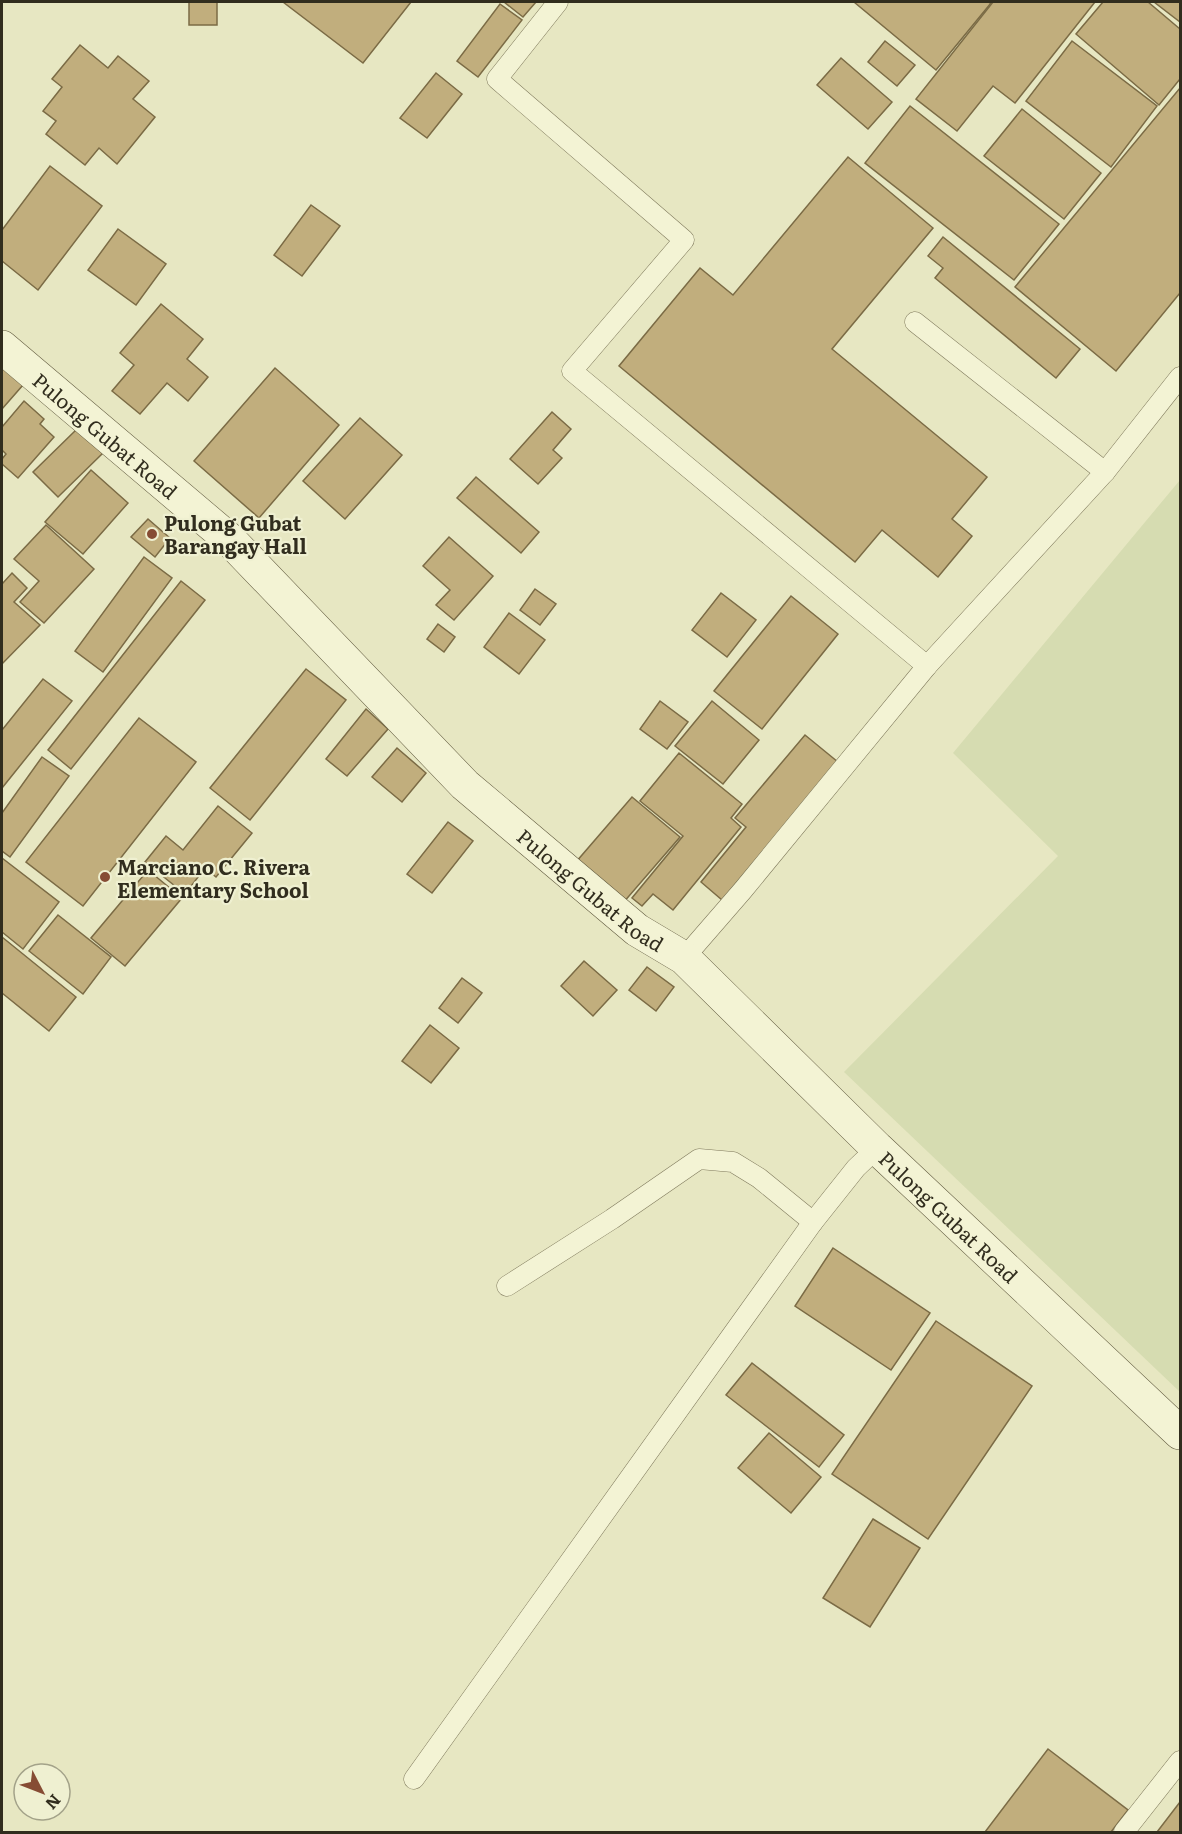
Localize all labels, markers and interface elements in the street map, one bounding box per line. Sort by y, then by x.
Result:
street label: Pulong Gubat Road [27,365,185,505]
place label: Pulong Gubat Barangay Hall [164,507,307,560]
marker: Pulong Gubat Barangay Hall [145,527,159,541]
street label: Pulong Gubat Road [511,821,670,958]
place label: Marciano C. Rivera Elementary School [117,851,310,904]
marker: Marciano C. Rivera Elementary School [98,870,112,884]
street label: Pulong Gubat Road [873,1143,1026,1289]
north arrow [12,1762,72,1822]
text: N [40,1790,67,1816]

